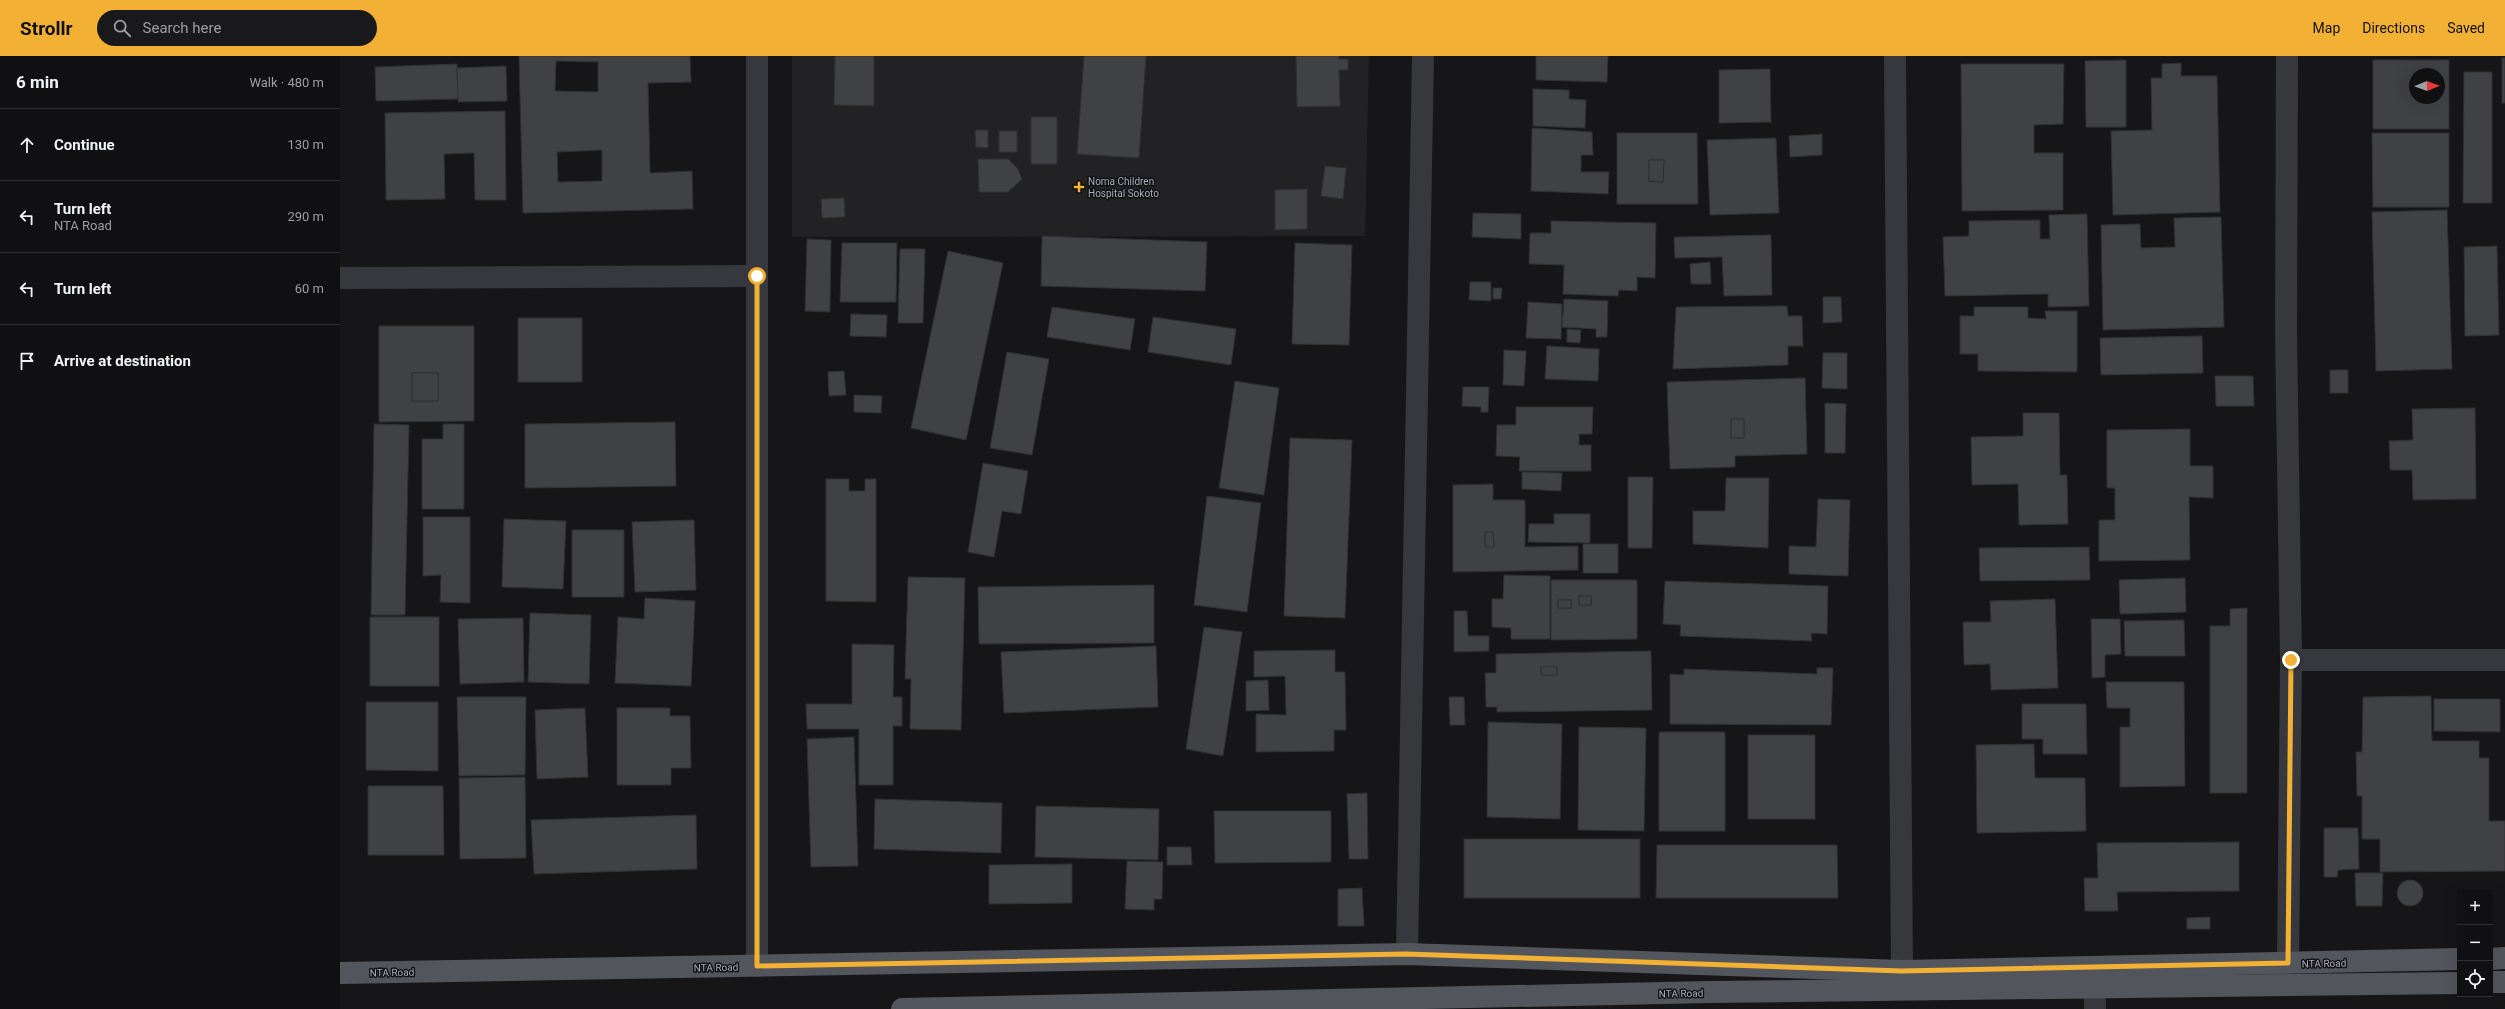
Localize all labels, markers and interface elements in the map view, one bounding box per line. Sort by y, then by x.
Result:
search box [97,10,377,46]
text: Strollr [20,17,73,40]
icon: search [111,17,133,39]
text: Search here [143,19,221,37]
text: Map [2313,20,2340,36]
text: Directions [2362,20,2425,36]
text: Saved [2447,20,2485,36]
north arrow [2409,68,2445,104]
text: 6 min [16,72,59,92]
text: Walk · 480 m [249,75,324,90]
icon: ahead [16,134,38,156]
text: Continue [54,136,115,154]
text: 130 m [287,137,324,152]
place label: Noma Children Hospital Sokoto [1088,176,1159,199]
marker: Noma Children Hospital Sokoto [1073,181,1085,193]
text: Turn left [54,200,111,218]
icon: left [16,206,38,228]
text: 290 m [287,209,324,224]
text: NTA Road [54,218,112,233]
route start [748,267,766,285]
icon: left [16,278,38,300]
text: Turn left [54,280,111,298]
text: 60 m [295,281,324,296]
icon: arrive [16,350,38,372]
text: Arrive at destination [54,352,191,370]
route end [2282,651,2300,669]
map controls [2457,889,2493,997]
button: + [2457,889,2493,925]
button: − [2457,925,2493,961]
street label: NTA Road [2302,958,2346,969]
button: locate [2457,961,2493,997]
street label: NTA Road [694,962,738,973]
street label: NTA Road [370,967,414,978]
street label: NTA Road [1659,988,1703,999]

